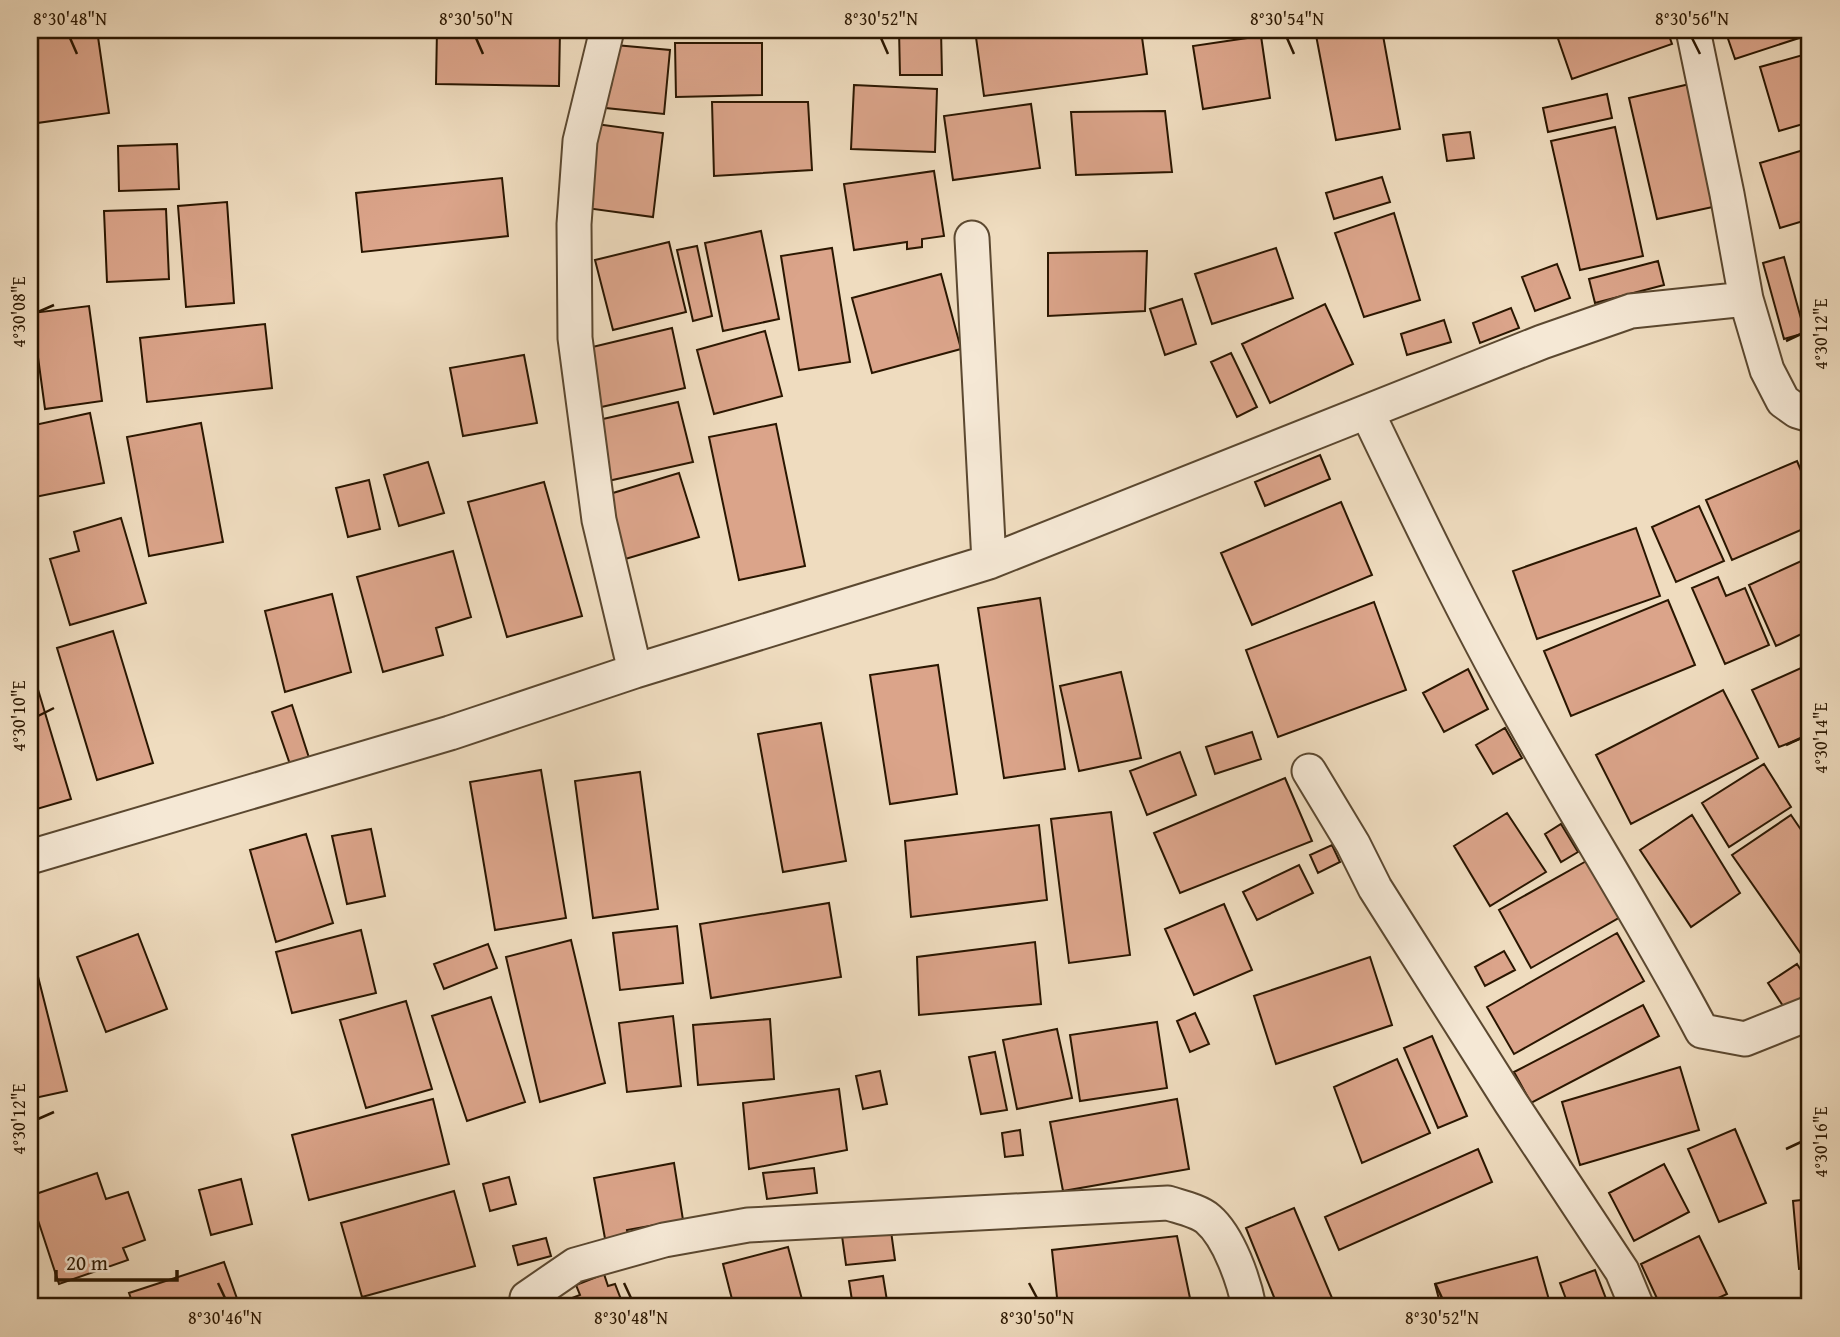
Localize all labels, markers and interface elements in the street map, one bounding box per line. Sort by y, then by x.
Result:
text: 8°30'48"N [33,5,107,32]
text: 8°30'50"N [439,5,513,32]
text: 8°30'52"N [844,5,918,32]
text: 8°30'54"N [1250,5,1324,32]
text: 8°30'56"N [1655,5,1729,32]
text: 4°30'08"E [5,276,32,348]
text: 4°30'12"E [1807,298,1834,370]
text: 4°30'10"E [5,680,32,752]
text: 4°30'14"E [1807,702,1834,774]
text: 4°30'12"E [5,1083,32,1155]
text: 4°30'16"E [1807,1106,1834,1178]
scale bar [56,1239,177,1283]
text: 20 m [66,1247,108,1278]
text: 8°30'46"N [188,1304,262,1331]
text: 8°30'48"N [594,1304,668,1331]
text: 8°30'50"N [1000,1304,1074,1331]
text: 8°30'52"N [1405,1304,1479,1331]

